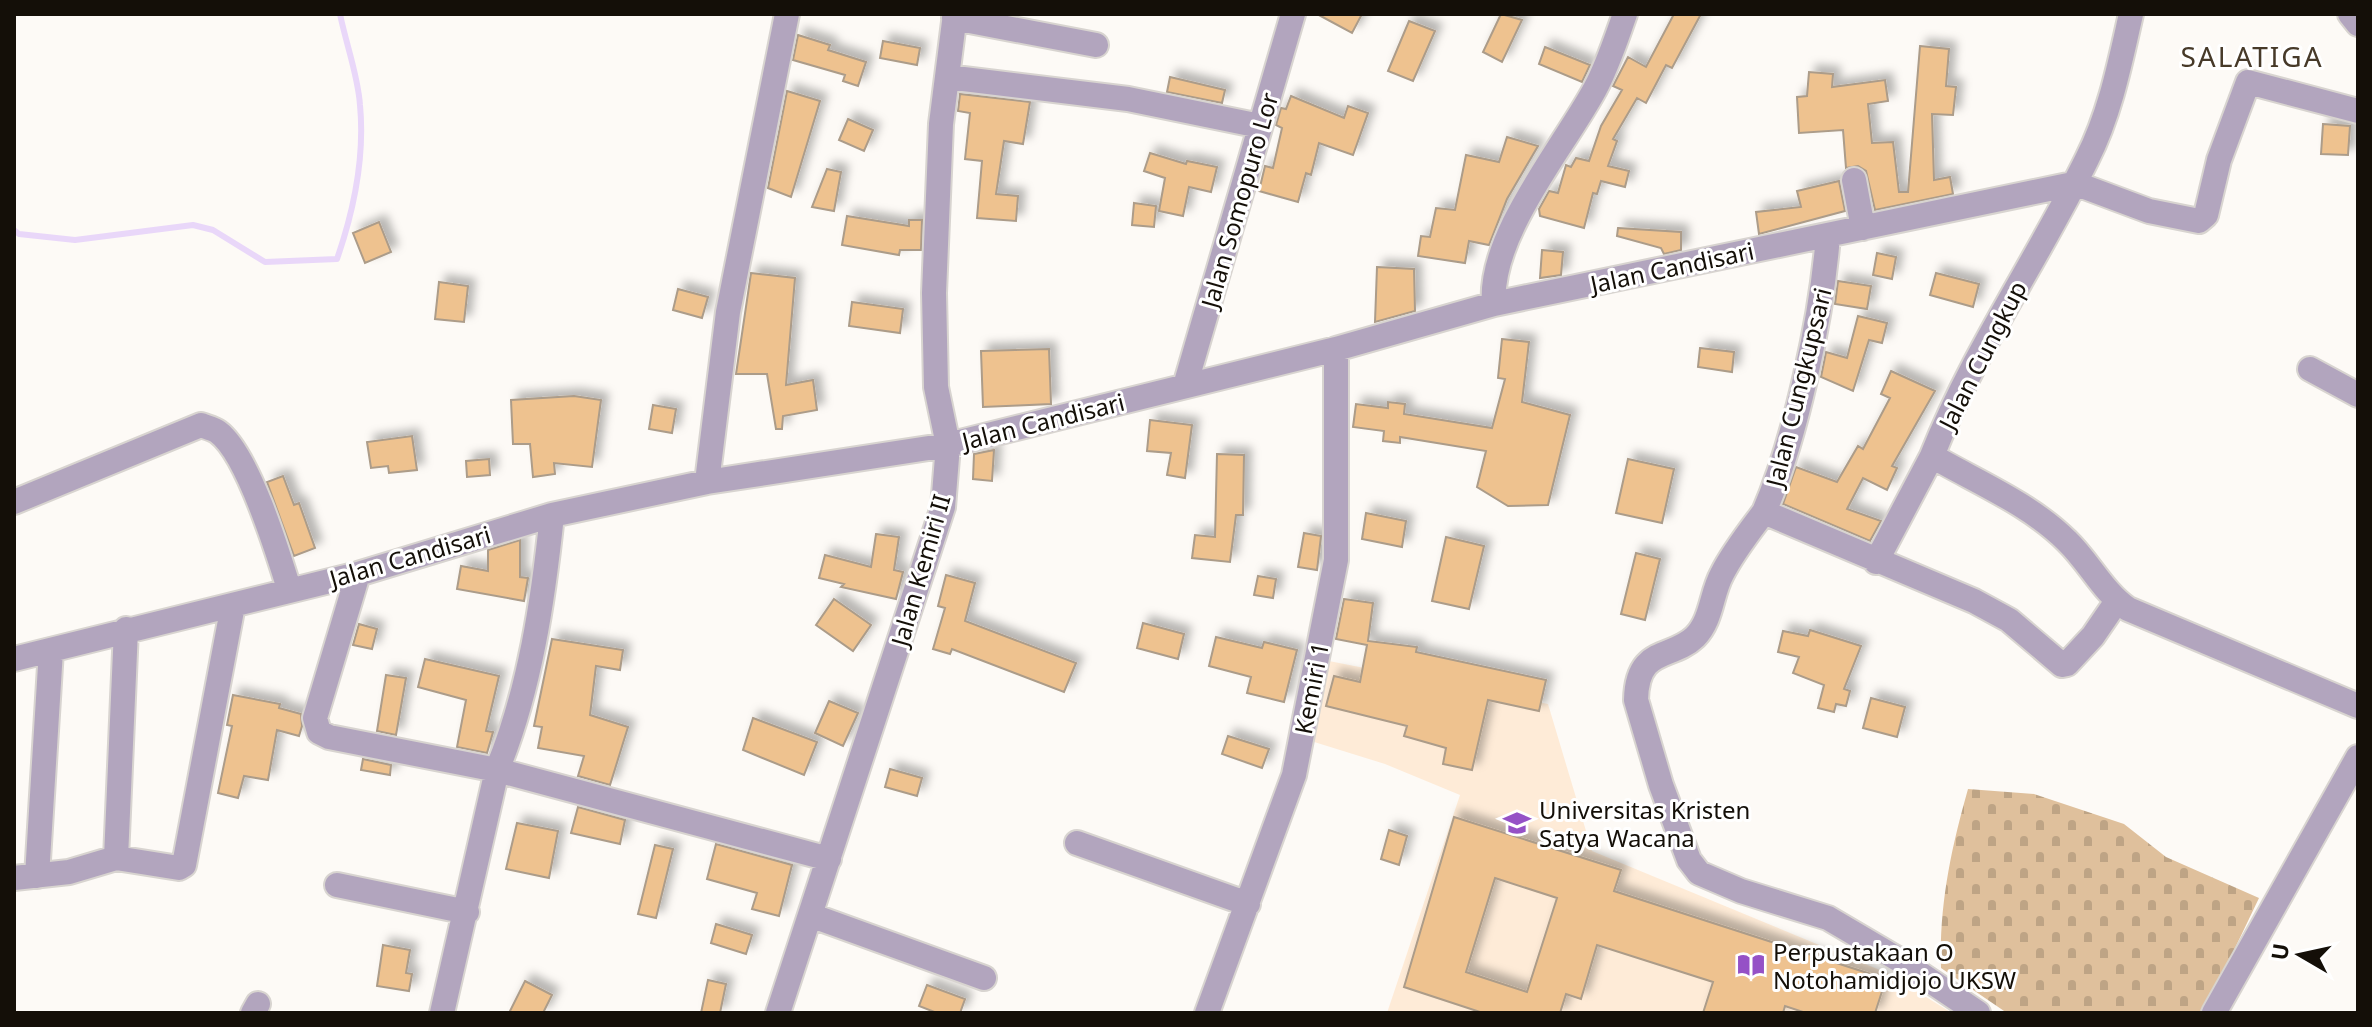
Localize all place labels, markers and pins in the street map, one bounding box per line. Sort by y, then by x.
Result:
place label: Universitas Kristen Satya Wacana [1539,793,1750,854]
school or university icon: Universitas Kristen Satya Wacana [1502,808,1532,838]
place label: Perpustakaan O Notohamidjojo UKSW [1773,935,2017,996]
library icon: Perpustakaan O Notohamidjojo UKSW [1736,950,1766,980]

